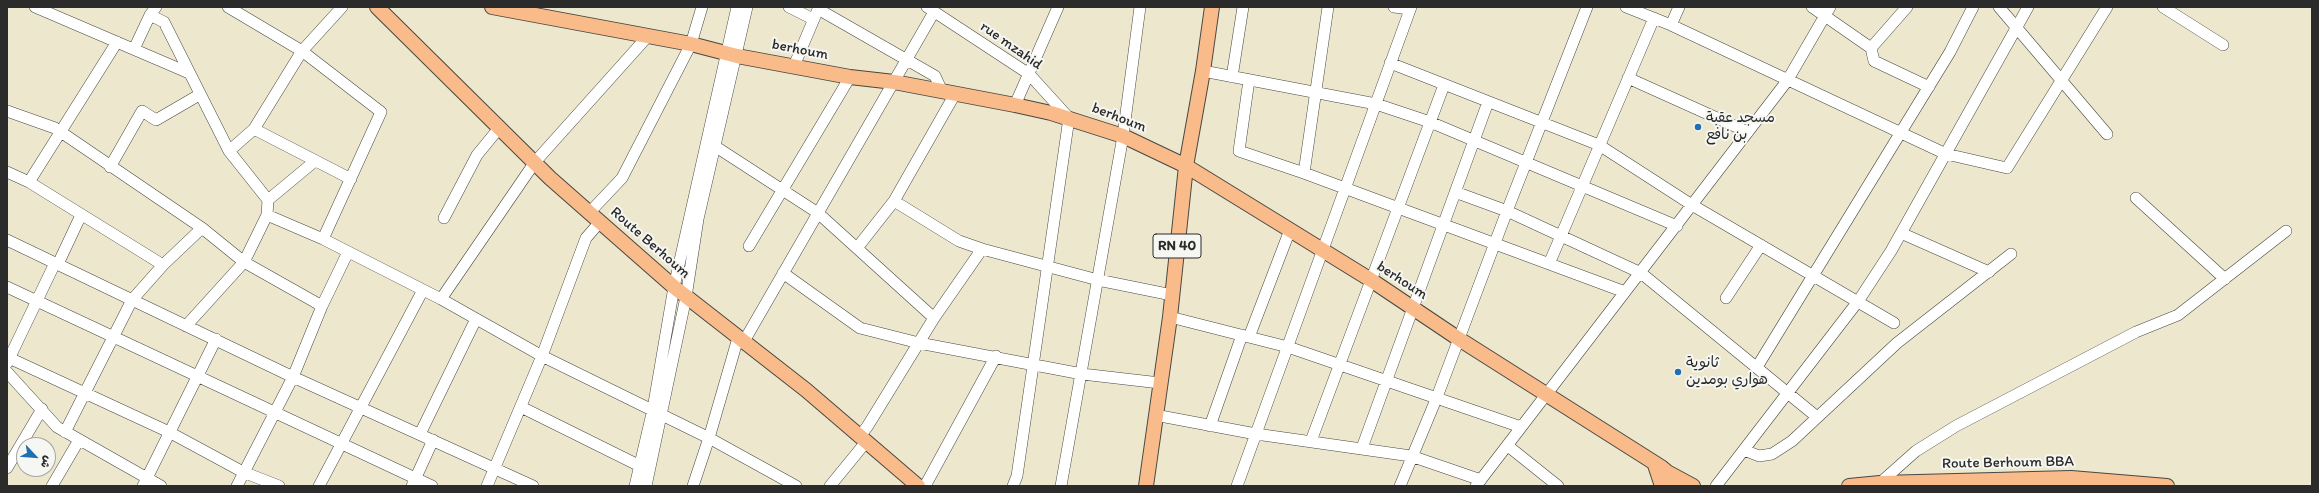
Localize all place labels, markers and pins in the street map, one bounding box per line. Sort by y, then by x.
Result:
place label: مسجد عقبة بن نافع [1706,109,1775,144]
marker: مسجد عقبة بن نافع [1693,122,1703,132]
place label: ثانوية هواري بومدين [1686,354,1768,389]
marker: ثانوية هواري بومدين [1673,367,1683,377]

